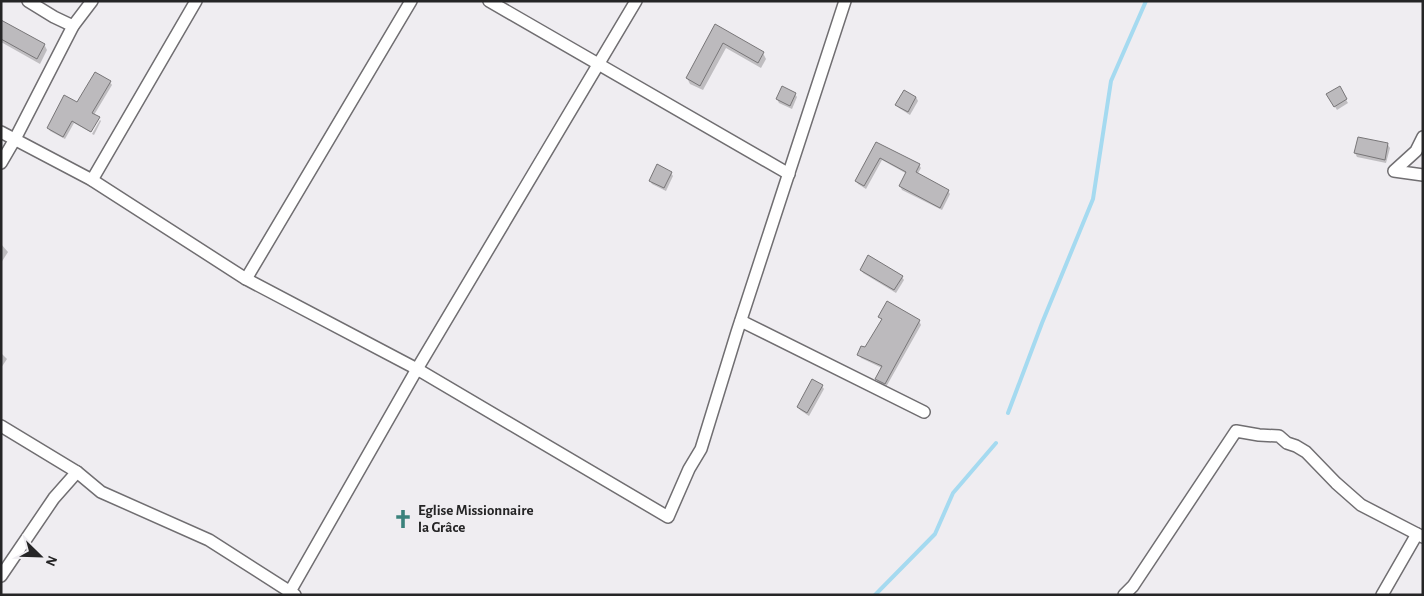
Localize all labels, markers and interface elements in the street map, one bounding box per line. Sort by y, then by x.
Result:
place label: Eglise Missionnaire la Grâce [418,503,534,535]
church icon: Eglise Missionnaire la Grâce [392,508,414,530]
north arrow [15,531,65,581]
text: N [43,553,59,568]

